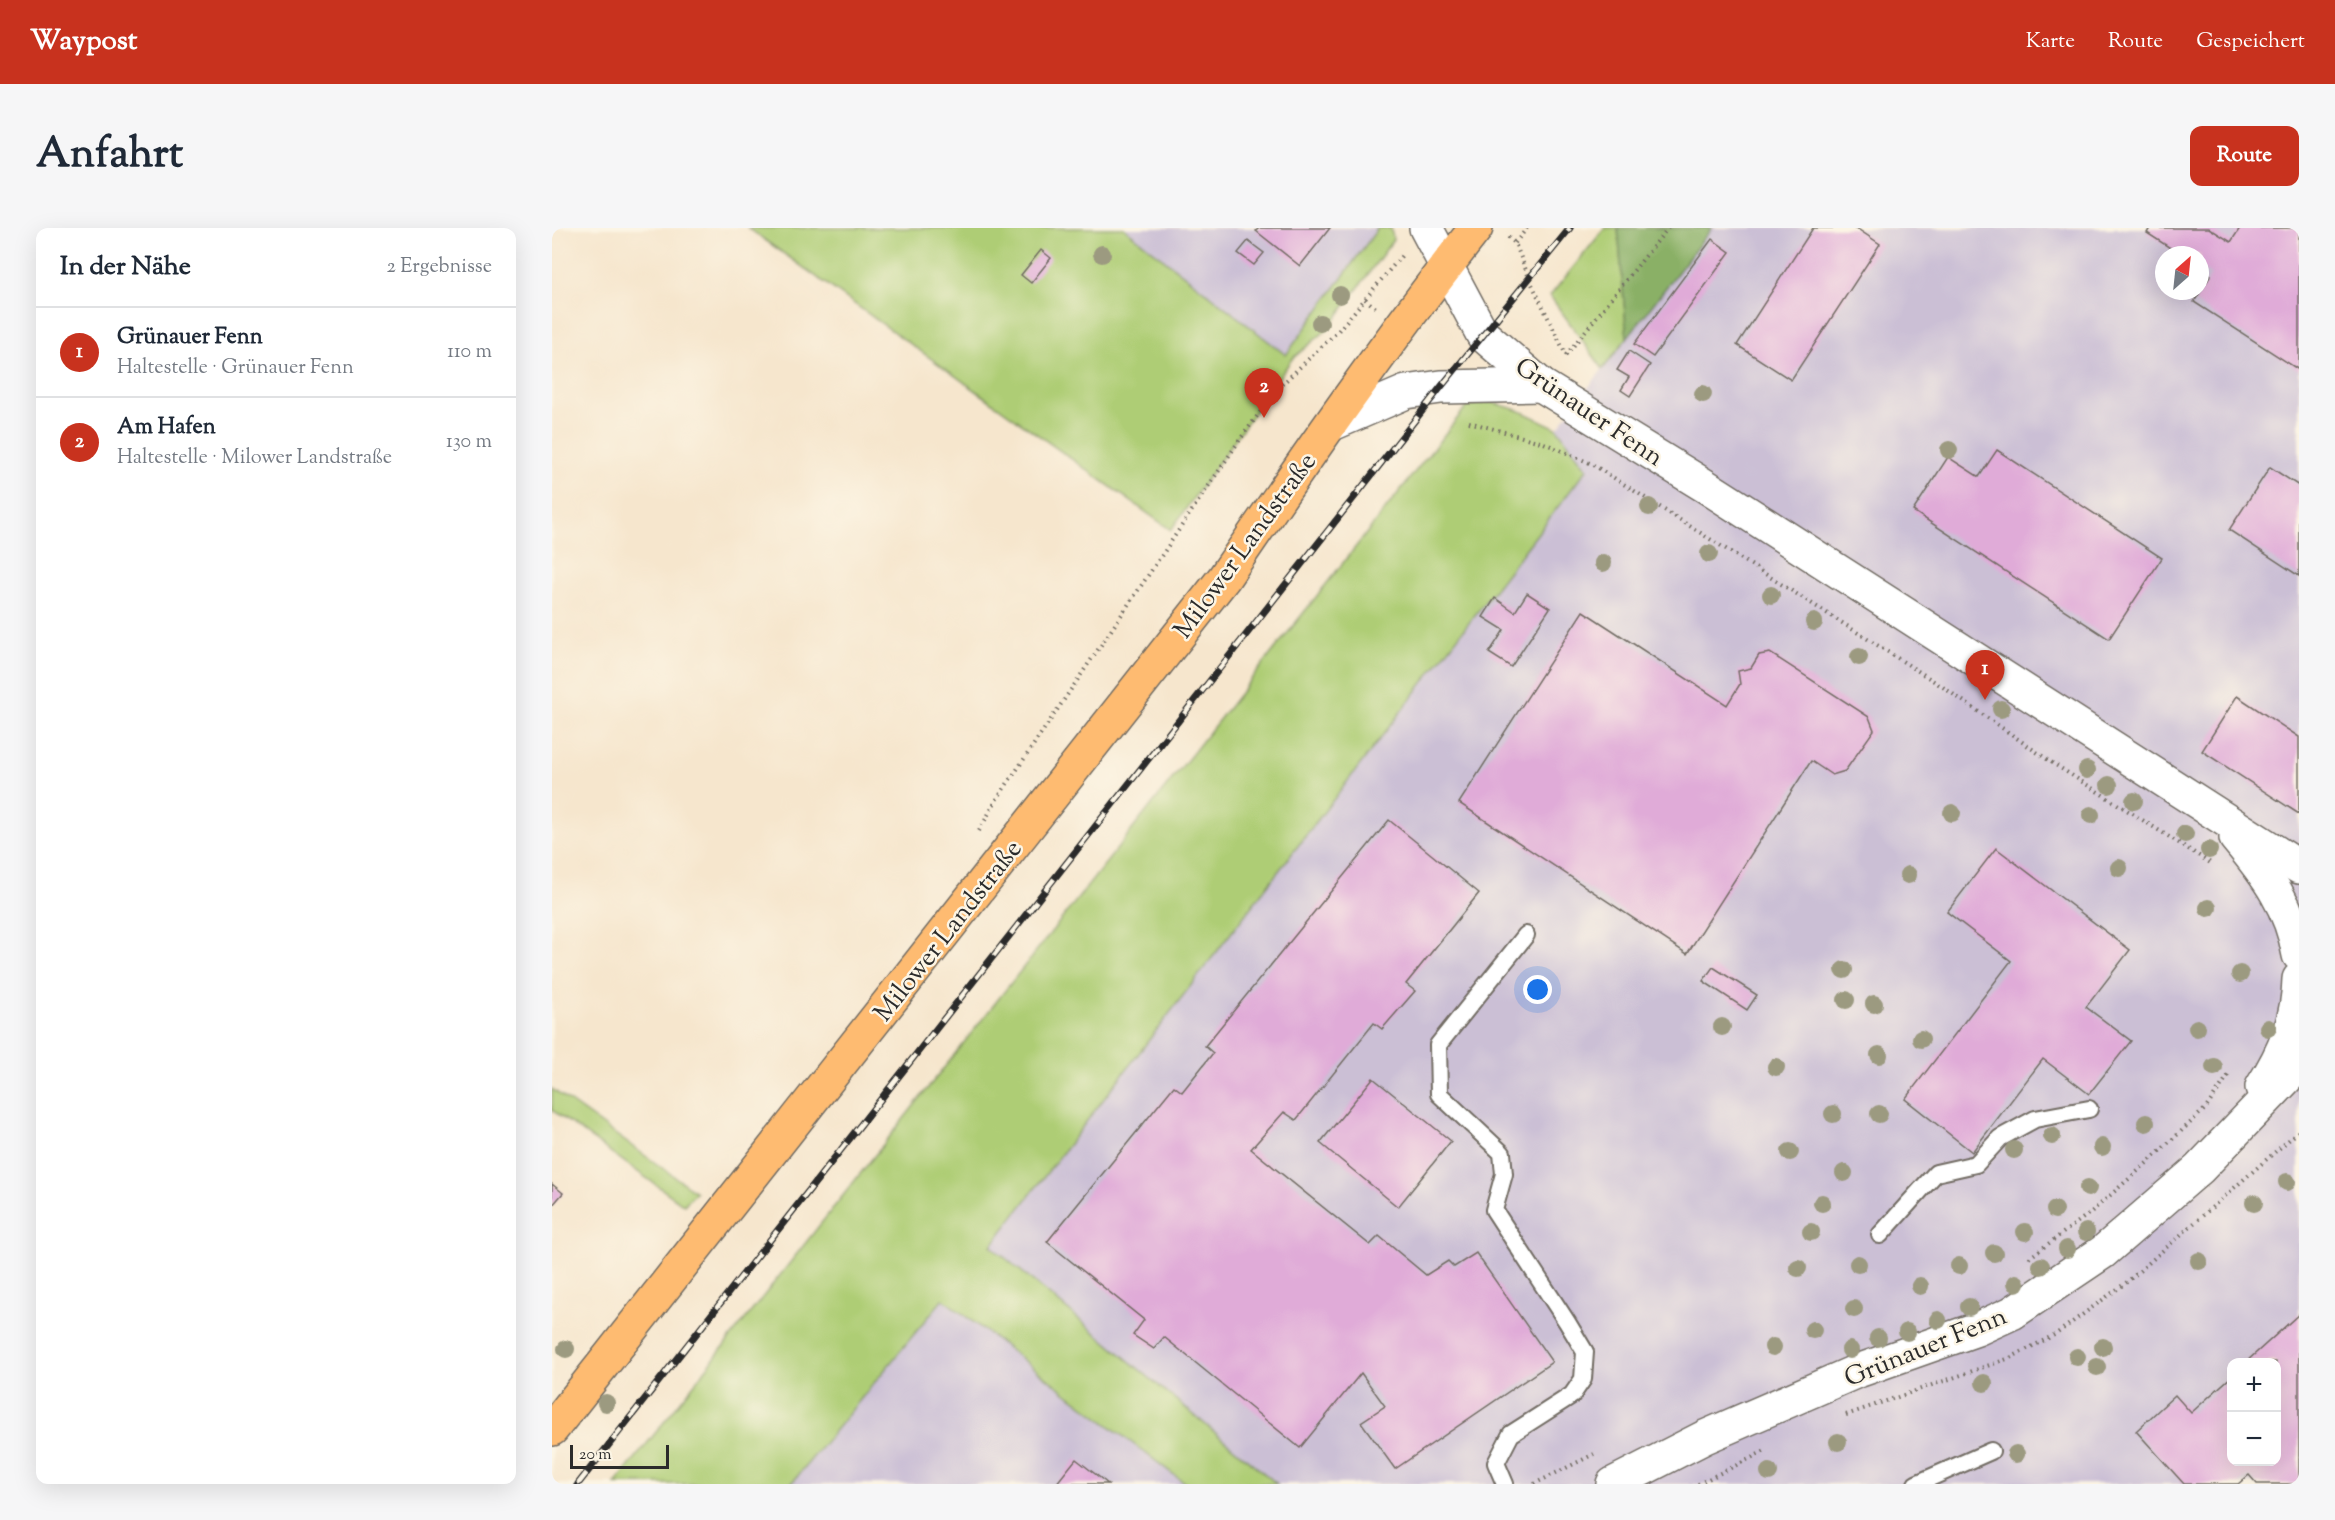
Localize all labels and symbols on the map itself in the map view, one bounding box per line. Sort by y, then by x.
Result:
north arrow [2155,246,2209,300]
street label: Grünauer Fenn [1507,350,1670,477]
pin: 2 [1244,368,1284,418]
street label: Milower Landstraße [1166,446,1326,647]
pin: 1 [1966,650,2004,700]
street label: Milower Landstraße [866,833,1032,1030]
your location [1523,975,1552,1004]
street label: Grünauer Fenn [1839,1299,2013,1398]
scale bar [570,1442,669,1470]

